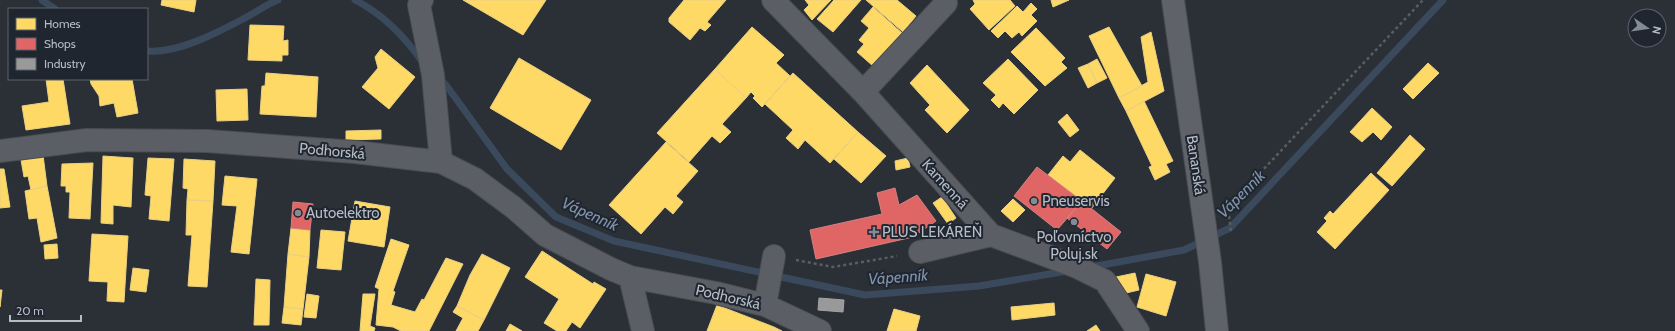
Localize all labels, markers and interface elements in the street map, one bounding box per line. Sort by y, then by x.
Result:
legend [8,8,148,80]
north arrow [1627,8,1667,48]
text: Homes [44,16,81,31]
text: N [1649,25,1664,36]
text: Shops [44,36,76,51]
text: Industry [44,56,85,71]
street label: Bananská [1183,134,1209,197]
street label: Podhorská [298,139,367,163]
street label: Kamenná [918,155,972,213]
water label: Vápenník [1213,165,1270,222]
place label: Pneuservis [1042,192,1110,210]
water label: Vápenník [559,193,622,235]
marker: Pneuservis [1029,196,1039,206]
place label: Autoelektro [306,204,380,222]
marker: Autoelektro [293,208,303,218]
marker: Poľovníctvo Poluj.sk [1069,217,1079,227]
place label: PLUS LEKÁREŇ [882,222,982,241]
marker: PLUS LEKÁREŇ [869,227,879,237]
place label: Poľovníctvo Poluj.sk [1036,228,1112,263]
water label: Vápenník [867,265,930,289]
street label: Podhorská [694,281,763,313]
scale bar [10,297,81,323]
text: 20 m [16,303,44,318]

